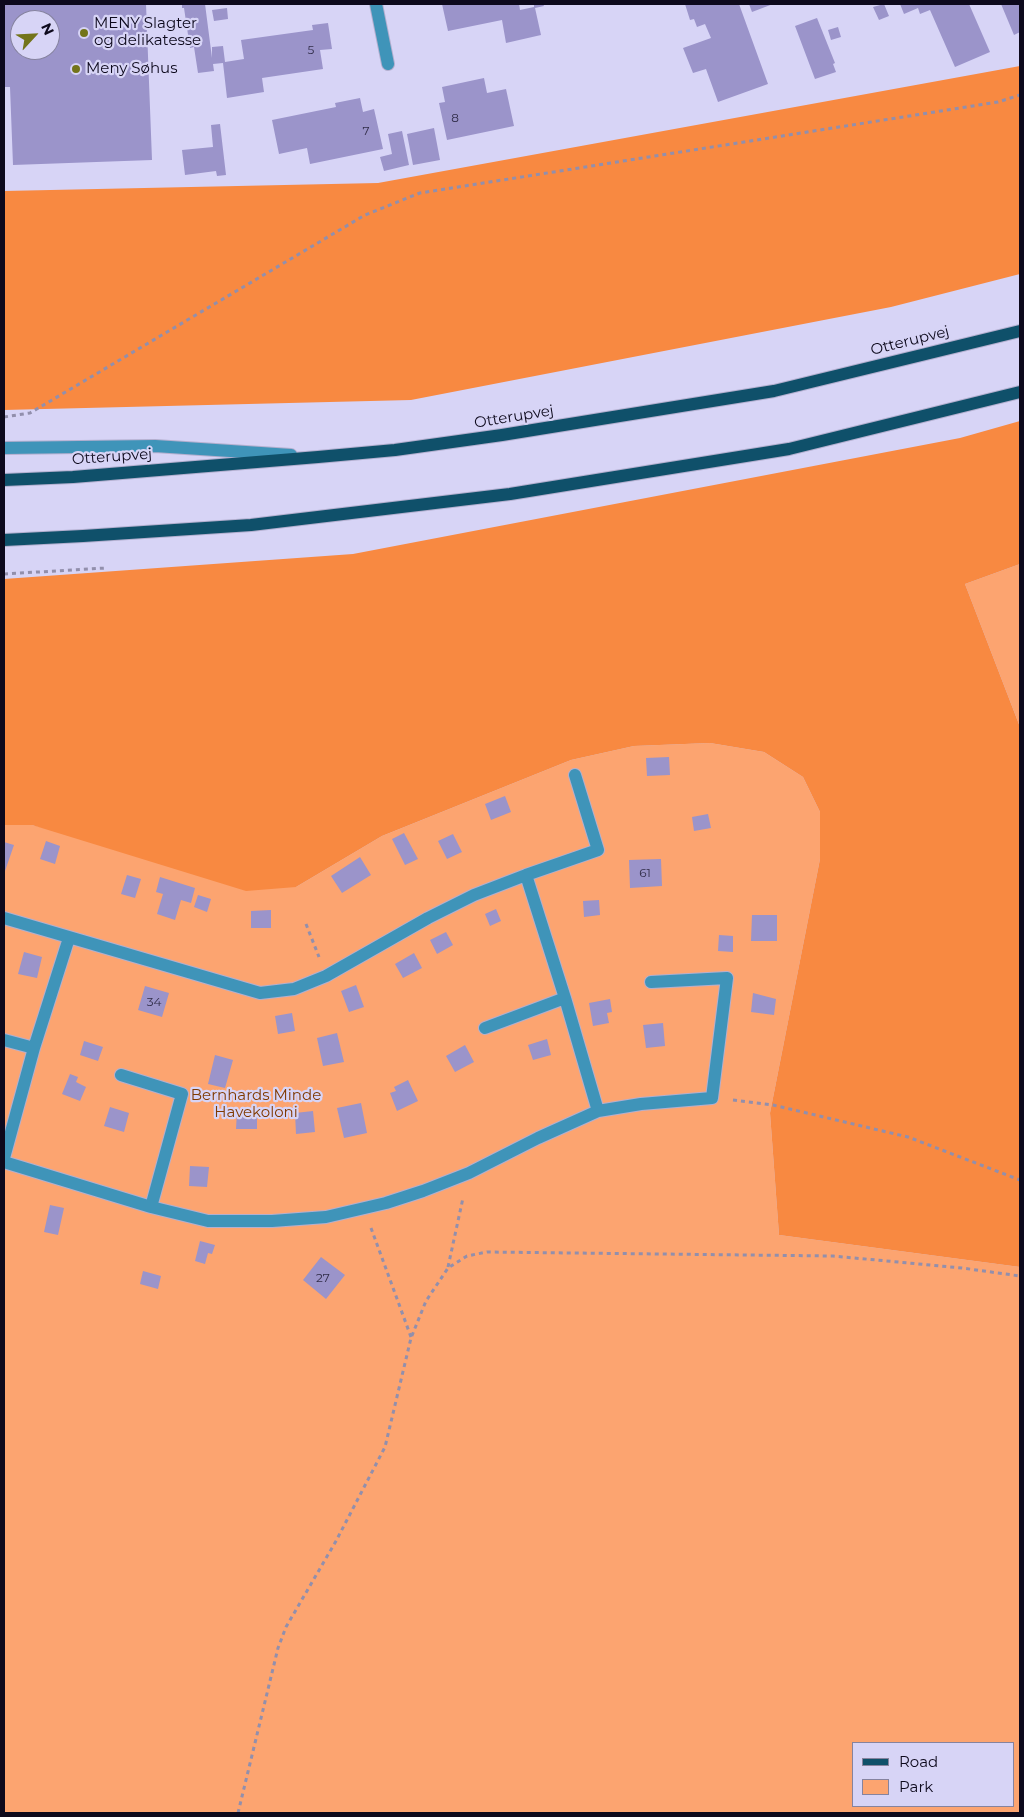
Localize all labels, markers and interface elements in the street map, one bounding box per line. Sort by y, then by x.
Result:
north arrow [10,10,60,60]
place label: MENY Slagter og delikatesse [94,15,201,50]
text: N [37,20,58,38]
marker: MENY Slagter og delikatesse [78,27,90,39]
house number: 5 [308,43,314,57]
place label: Meny Søhus [86,60,177,78]
marker: Meny Søhus [70,63,82,75]
house number: 8 [451,111,459,125]
house number: 7 [362,124,370,138]
street label: Otterupvej [869,323,951,359]
street label: Otterupvej [473,402,555,432]
street label: Otterupvej [71,445,153,469]
house number: 61 [639,866,651,880]
house number: 34 [147,995,161,1009]
park label: Bernhards Minde Havekoloni [191,1087,321,1122]
house number: 27 [316,1271,330,1285]
legend [852,1742,1014,1807]
text: Road [899,1752,938,1771]
text: Park [899,1777,933,1796]

